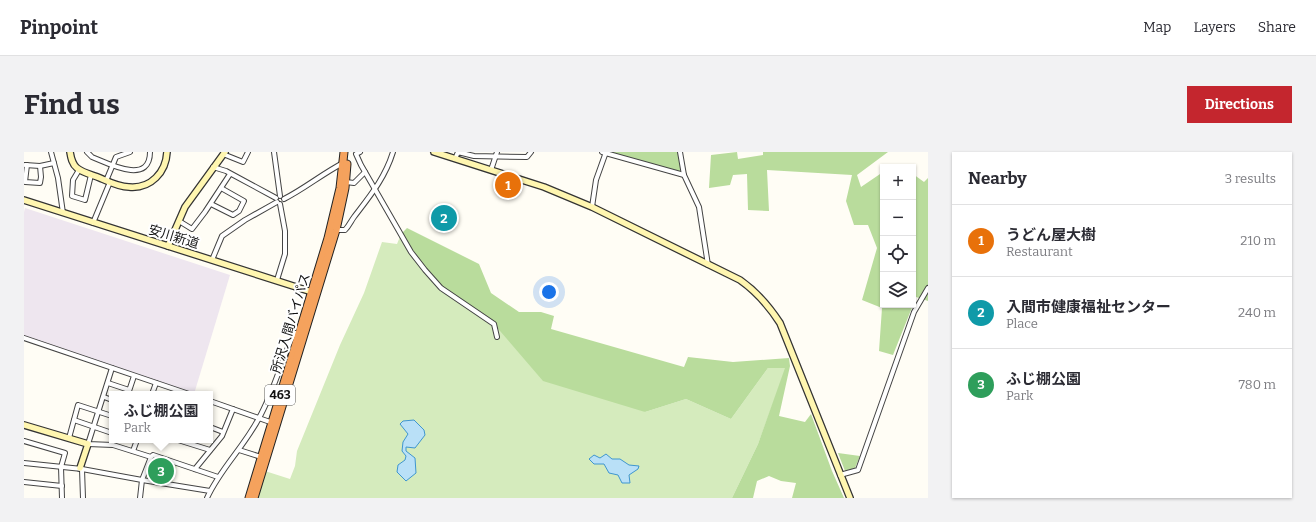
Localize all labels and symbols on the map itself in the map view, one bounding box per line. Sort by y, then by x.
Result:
pin: 1 [495,170,521,200]
pin: 2 [431,203,457,233]
street label: 安川新道 [147,222,201,251]
street label: 所沢入間バイパス [268,271,313,375]
your location [539,282,559,302]
road number: 463 [265,385,295,405]
pin: 3 [148,456,174,486]

